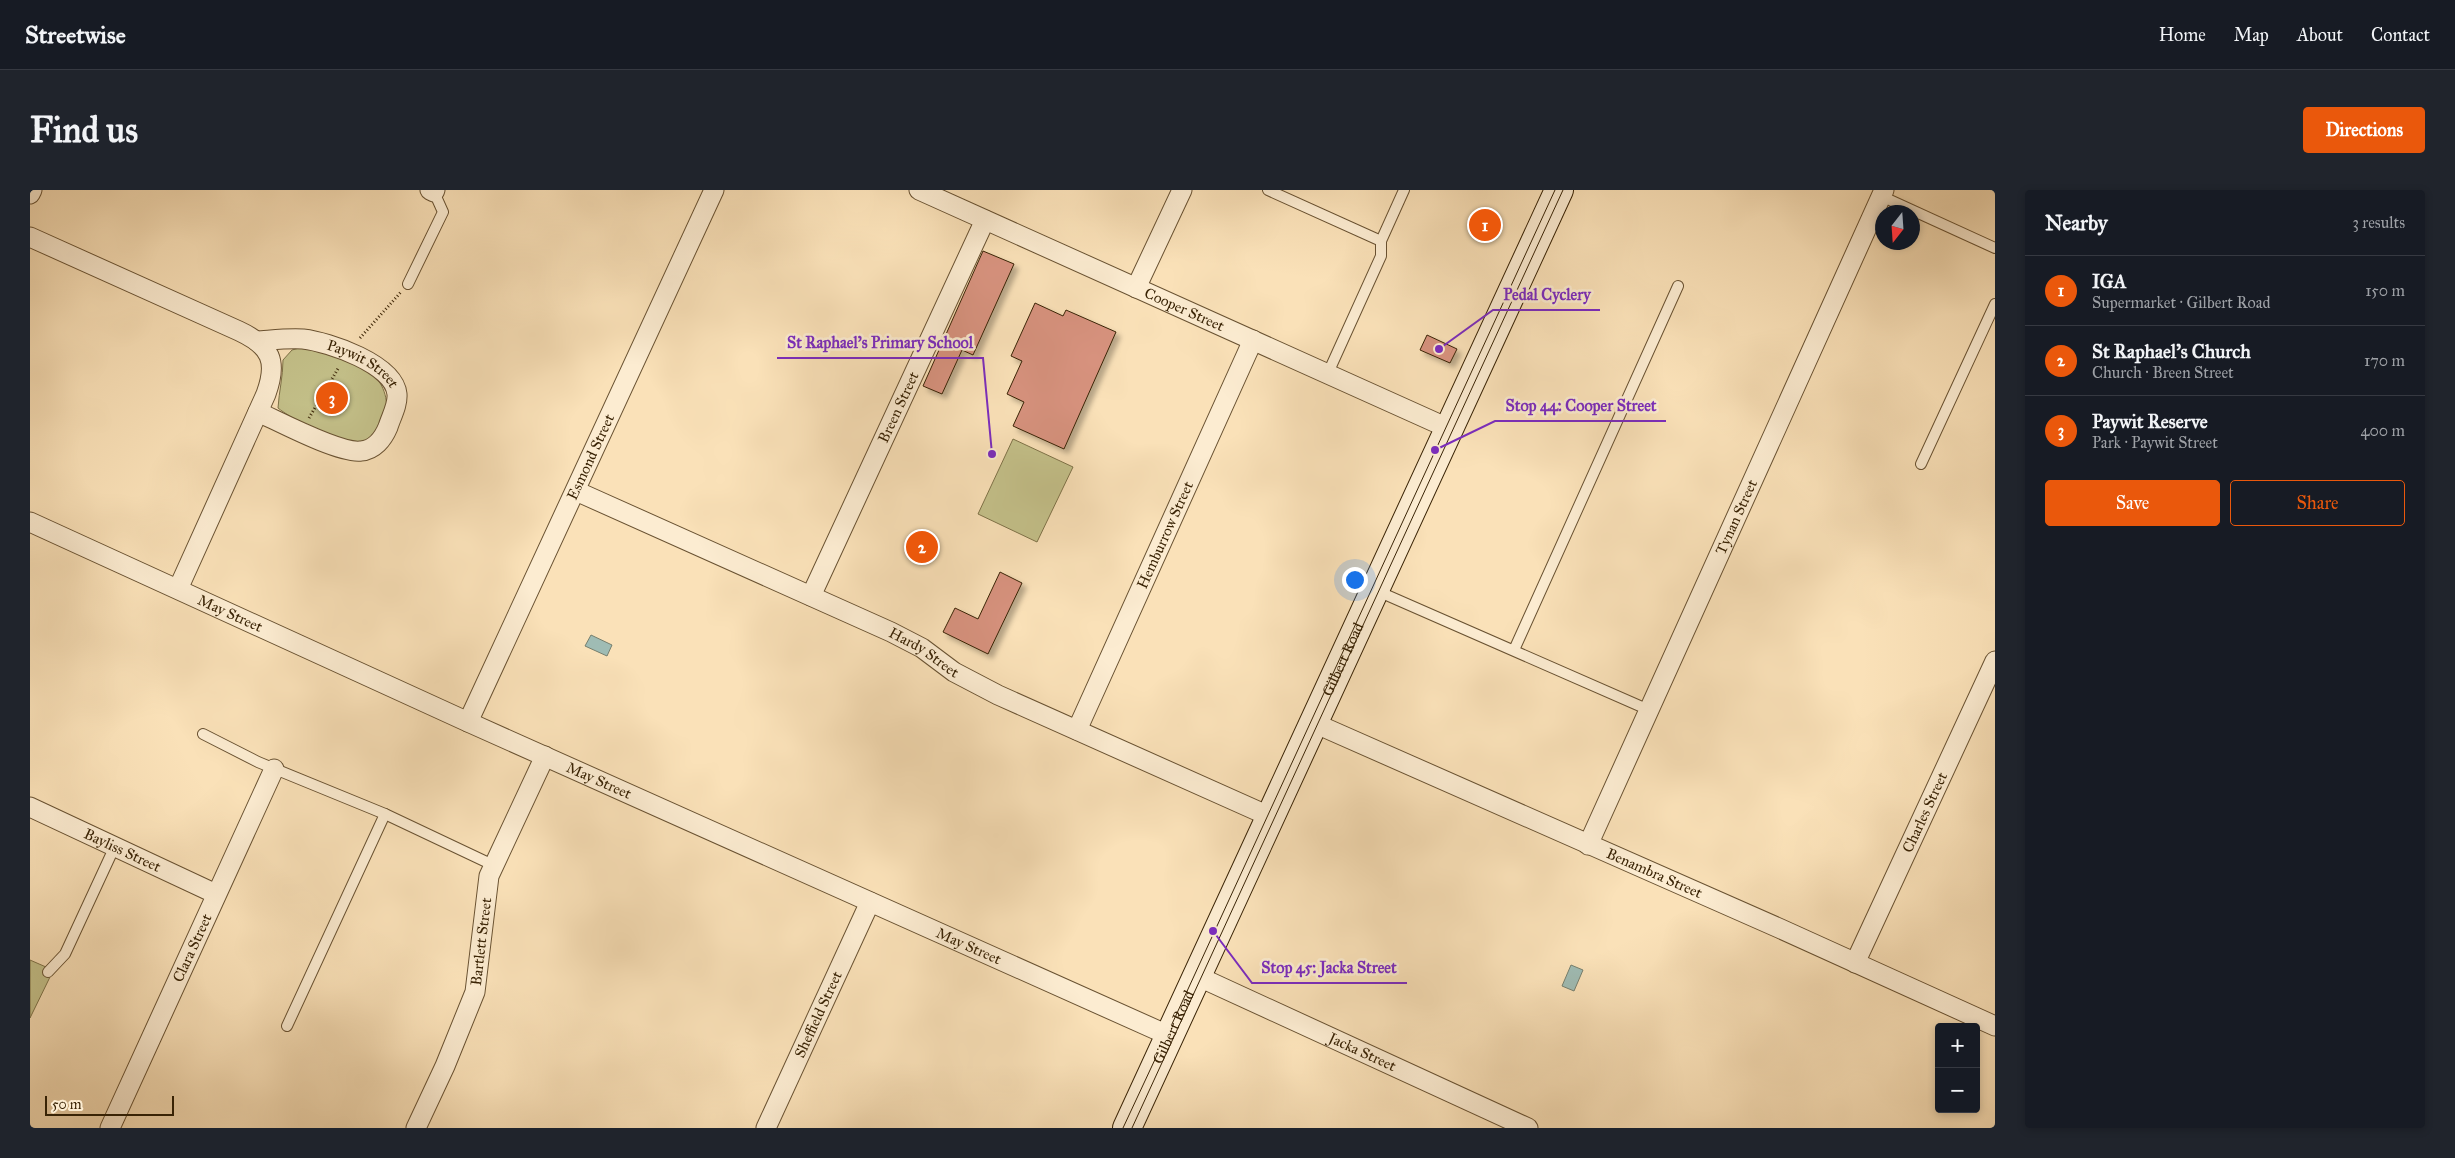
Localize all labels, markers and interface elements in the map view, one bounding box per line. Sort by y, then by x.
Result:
text: Streetwise [25,20,126,50]
text: Home [2159,24,2206,46]
text: Map [2234,24,2269,46]
text: About [2297,24,2343,46]
text: Contact [2371,24,2430,46]
button: Directions [2303,107,2425,153]
text: Find us [30,109,138,152]
north arrow [1875,205,1920,250]
pin: 1 [1469,206,1501,244]
text: Nearby [2045,210,2108,236]
text: 3 results [2352,213,2405,232]
text: IGA [2092,270,2127,293]
callout: Pedal Cyclery [1493,279,1600,310]
text: 1 [2058,281,2064,300]
text: 150 m [2365,281,2405,300]
street label: Cooper Street [1142,284,1228,335]
text: Pedal Cyclery [1503,285,1592,305]
text: Supermarket · Gilbert Road [2092,293,2271,312]
callout: St Raphael's Primary School [777,327,983,358]
text: St Raphael's Primary School [787,333,974,353]
street label: Paywit Street [325,336,403,391]
text: St Raphael's Church [2092,340,2251,363]
text: 2 [2057,351,2065,370]
text: 170 m [2364,351,2405,370]
text: Church · Breen Street [2092,363,2234,382]
street label: Breen Street [874,368,923,446]
pin: 3 [316,379,348,417]
callout: Stop 44: Cooper Street [1495,390,1666,421]
text: Stop 44: Cooper Street [1506,396,1657,416]
text: Paywit Reserve [2092,410,2208,433]
street label: Esmond Street [563,411,618,503]
text: 3 [2058,421,2064,440]
text: 400 m [2361,421,2405,440]
text: Park · Paywit Street [2092,433,2218,452]
street label: Tynan Street [1711,476,1761,557]
street label: Hemburrow Street [1133,478,1197,592]
button: Save [2045,480,2220,526]
button: Share [2230,480,2405,526]
pin: 2 [906,528,938,566]
your location [1342,567,1368,593]
street label: May Street [195,591,266,636]
street label: Gilbert Road [1318,619,1368,699]
street label: Hardy Street [886,624,962,682]
street label: May Street [564,758,635,803]
street label: Charles Street [1898,769,1952,856]
street label: Bayliss Street [81,825,164,876]
street label: Benambra Street [1604,844,1706,902]
street label: Bartlett Street [467,896,495,987]
street label: Clara Street [169,910,216,985]
street label: May Street [933,924,1005,969]
callout: Stop 45: Jacka Street [1252,952,1407,983]
text: Stop 45: Jacka Street [1261,958,1397,978]
street label: Sheffield Street [791,968,846,1061]
street label: Gilbert Road [1149,987,1198,1067]
map controls [1935,1023,1980,1113]
button: + [1935,1023,1980,1068]
street label: Jacka Street [1324,1028,1400,1075]
button: − [1935,1068,1980,1113]
scale bar [45,1093,174,1116]
text: 50 m [52,1096,81,1113]

